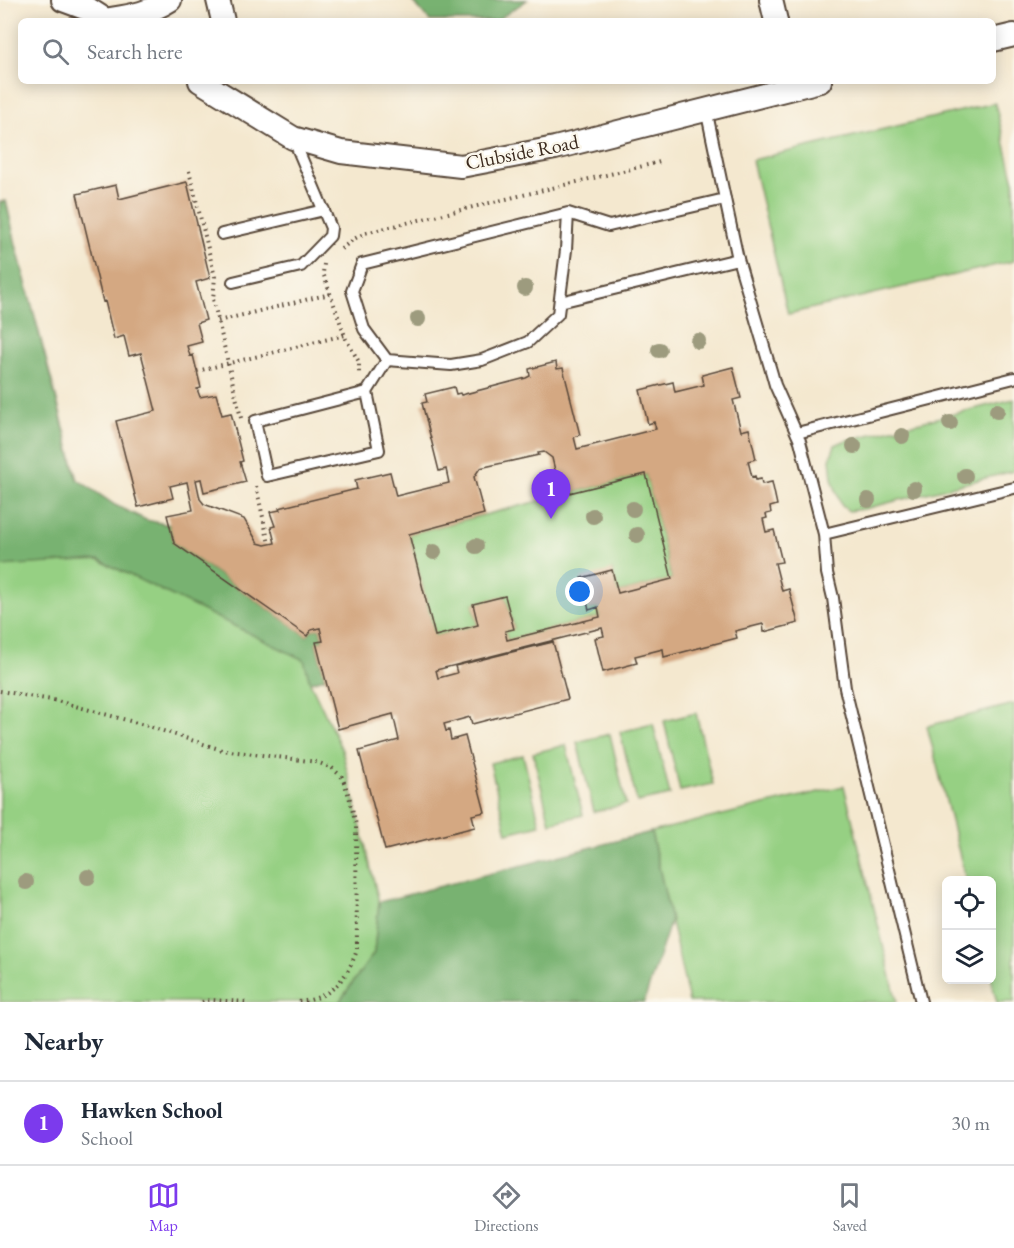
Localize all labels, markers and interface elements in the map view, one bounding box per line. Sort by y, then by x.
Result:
search box [18,18,996,84]
icon: search [39,35,72,68]
text: Search here [87,37,182,66]
street label: Clubside Road [463,128,582,176]
pin: 1 [532,470,570,519]
your location [565,577,594,606]
map controls [942,876,996,984]
button: locate [942,876,996,930]
button: layers [942,930,996,984]
text: Nearby [24,1024,104,1058]
text: Hawken School [81,1096,223,1125]
text: 1 [38,1110,49,1136]
text: 30 m [951,1110,990,1136]
text: School [81,1125,133,1151]
tab: Map [147,1179,180,1236]
tab: Directions [474,1179,539,1236]
tab: Saved [833,1179,867,1236]

